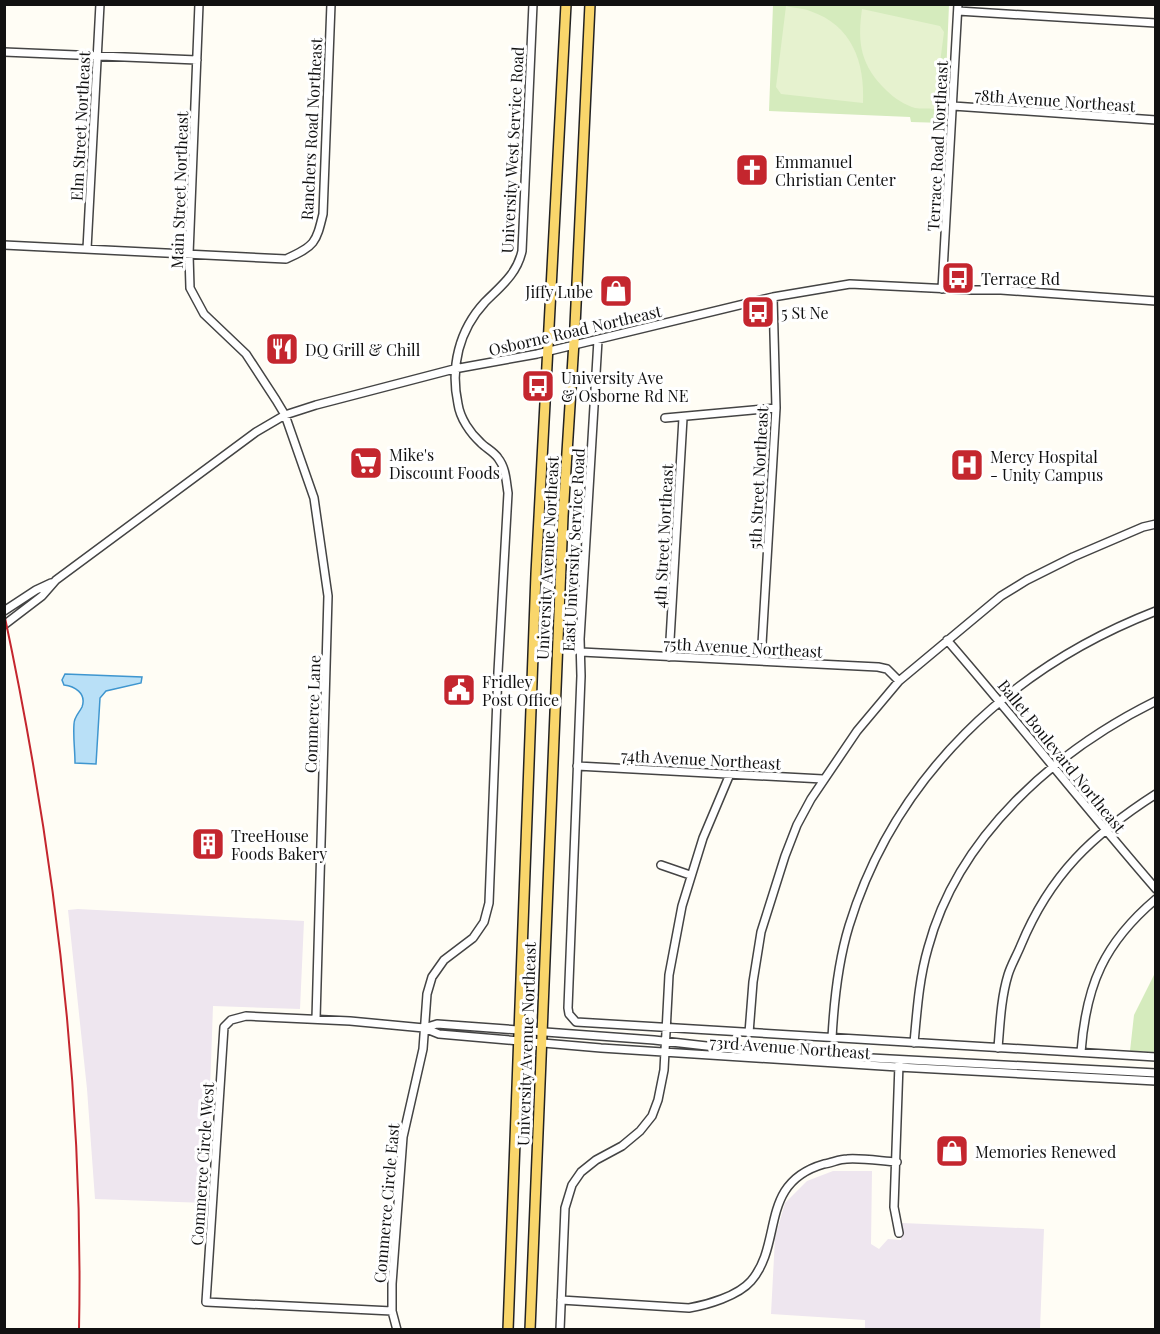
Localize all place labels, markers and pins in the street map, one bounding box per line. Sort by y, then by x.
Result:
place label: Emmanuel Christian Center [775,151,896,190]
church icon: Emmanuel Christian Center [734,152,770,188]
bus stop icon: Terrace Rd [940,260,976,296]
place label: Terrace Rd [981,268,1060,289]
shop icon: Jiffy Lube [598,273,634,309]
place label: Jiffy Lube [524,281,593,302]
bus stop icon: 5 St Ne [740,294,776,330]
place label: 5 St Ne [781,302,829,323]
restaurant icon: DQ Grill & Chill [264,331,300,367]
place label: DQ Grill & Chill [305,339,421,360]
place label: University Ave & Osborne Rd NE [561,367,689,406]
bus stop icon: University Ave & Osborne Rd NE [520,368,556,404]
place label: Mike's Discount Foods [389,444,500,483]
supermarket icon: Mike's Discount Foods [348,445,384,481]
place label: Mercy Hospital - Unity Campus [990,446,1103,485]
hospital icon: Mercy Hospital - Unity Campus [949,447,985,483]
place label: Fridley Post Office [482,671,559,710]
public building icon: Fridley Post Office [441,672,477,708]
place label: TreeHouse Foods Bakery [231,825,327,864]
building icon: TreeHouse Foods Bakery [190,826,226,862]
shop icon: Memories Renewed [934,1133,970,1169]
place label: Memories Renewed [975,1141,1116,1162]

